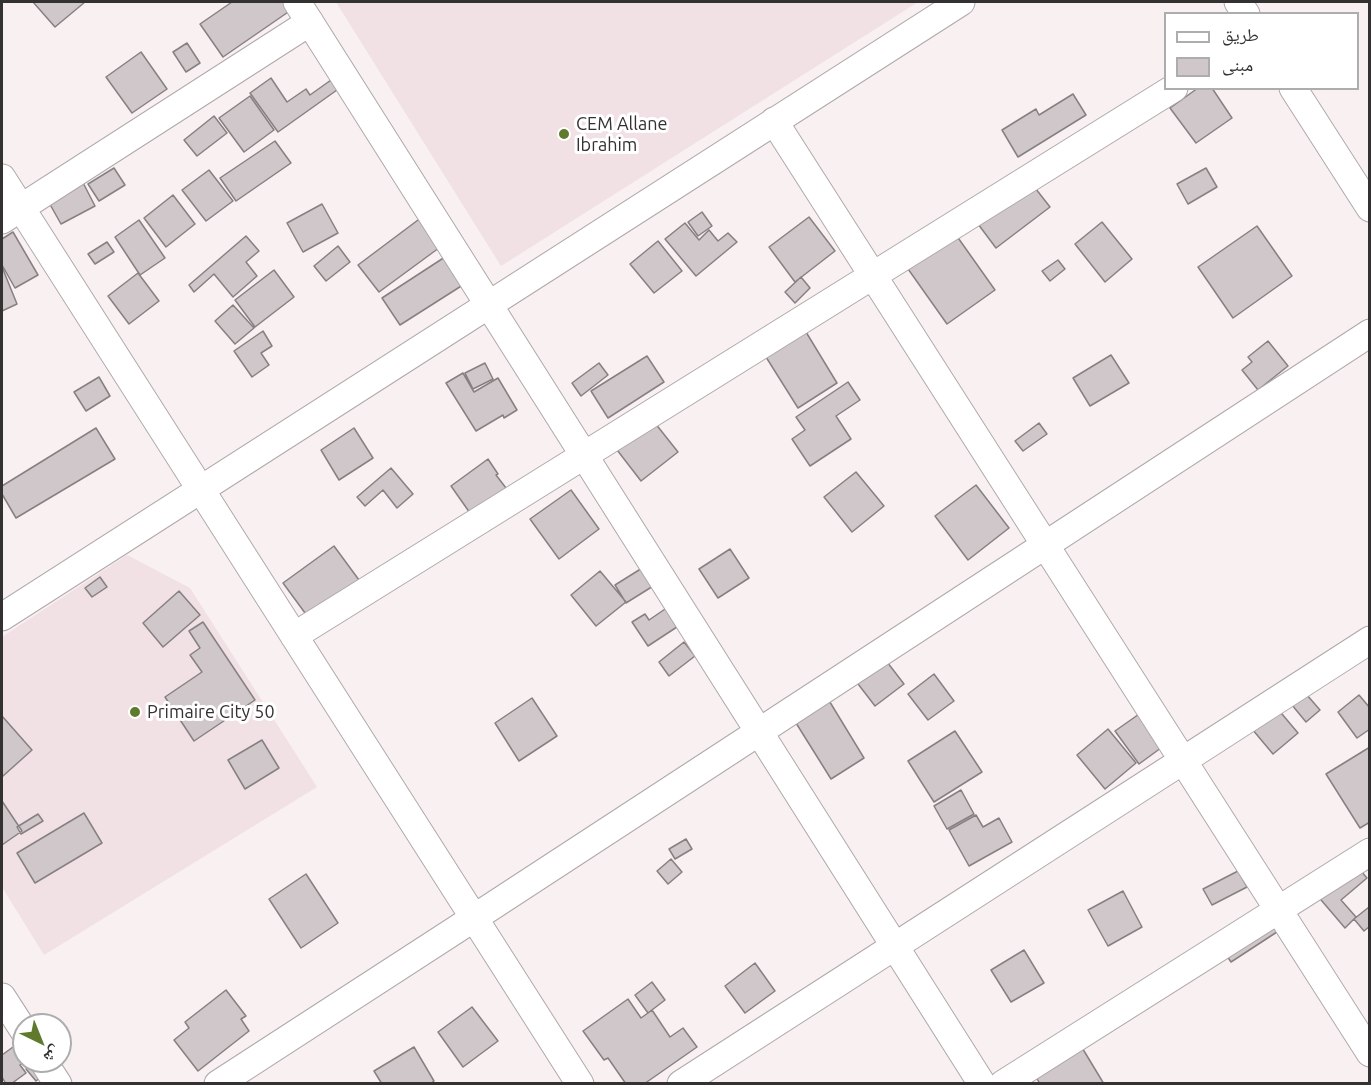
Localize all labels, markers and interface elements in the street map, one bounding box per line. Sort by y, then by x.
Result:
legend [1164,12,1359,90]
text: طريق [1222,24,1259,44]
text: مبنى [1222,54,1253,74]
place label: CEM Allane Ibrahim [576,113,668,156]
marker: CEM Allane Ibrahim [557,127,571,141]
place label: Primaire City 50 [147,701,275,723]
marker: Primaire City 50 [128,705,142,719]
north arrow [12,1013,72,1073]
text: ش [41,1042,65,1067]

